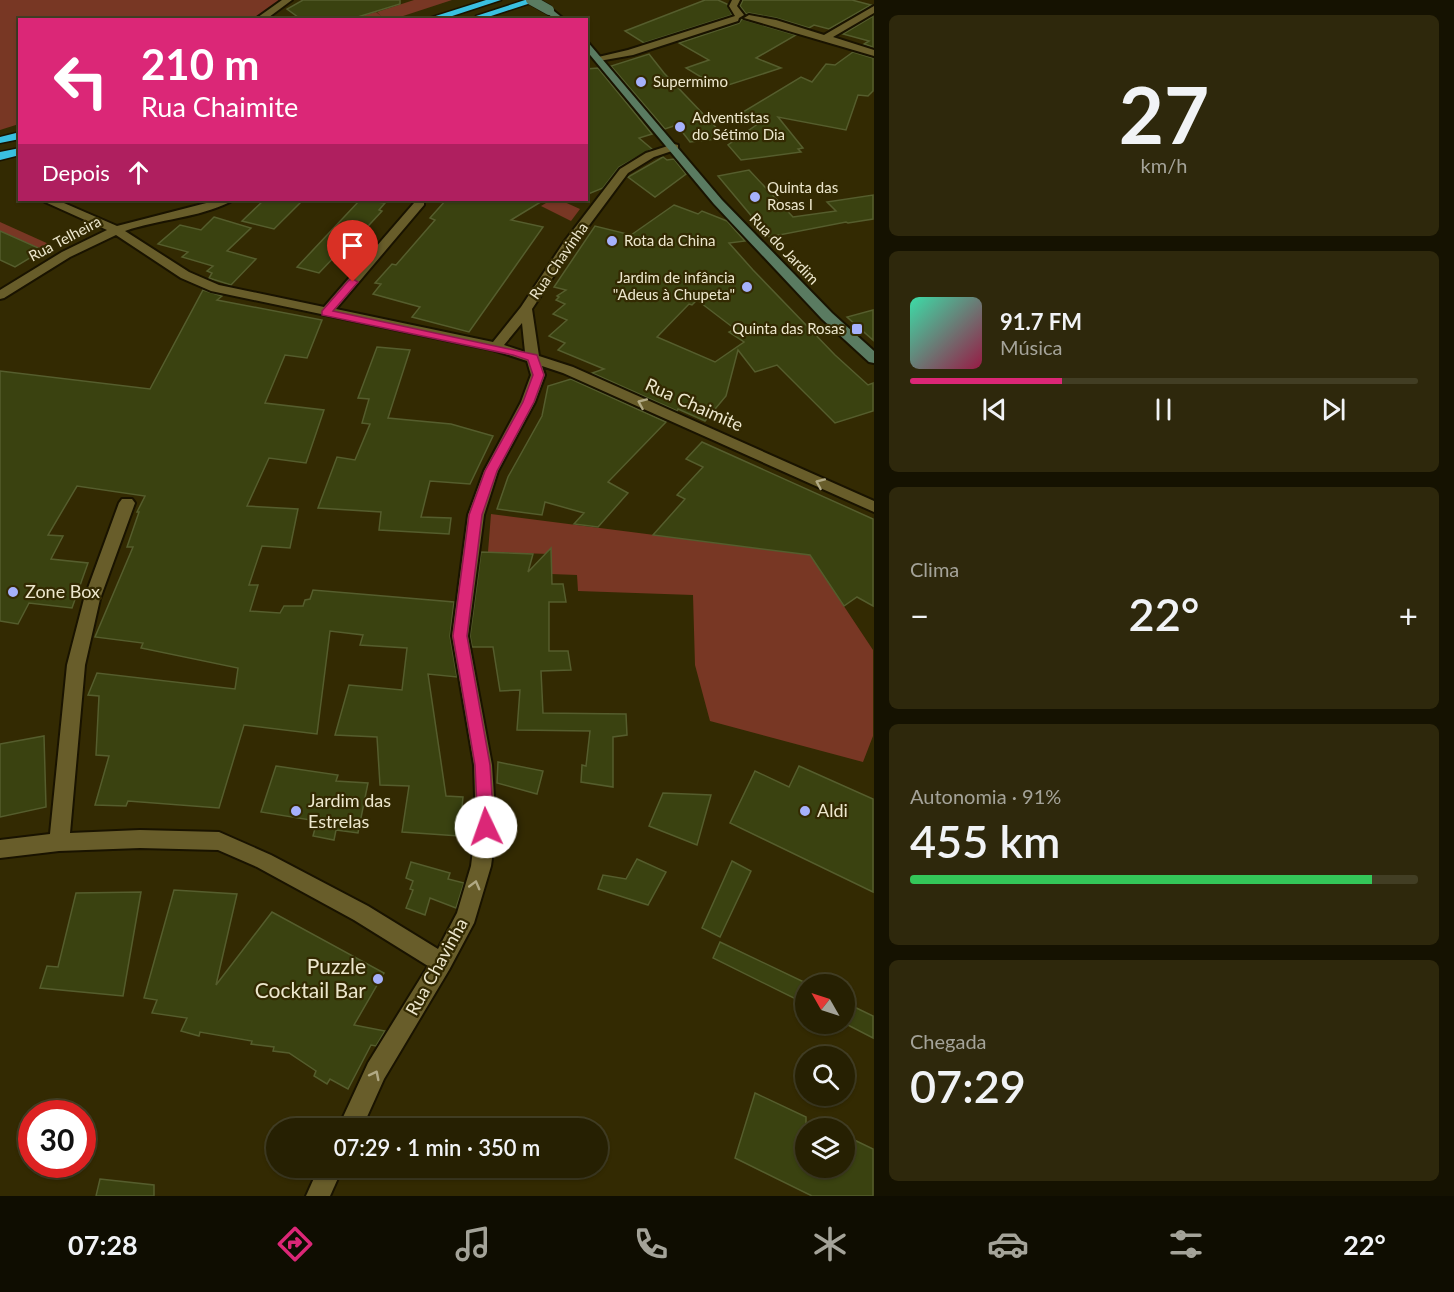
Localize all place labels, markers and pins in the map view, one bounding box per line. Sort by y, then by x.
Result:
place label: Supermimo [653,72,728,90]
marker: Supermimo [634,75,648,89]
place label: Adventistas do Sétimo Dia [692,108,785,143]
marker: Adventistas do Sétimo Dia [673,120,687,134]
place label: Quinta das Rosas I [767,178,838,213]
marker: Quinta das Rosas I [748,190,762,204]
pin [327,220,378,282]
place label: Rota da China [624,231,715,249]
marker: Rota da China [605,234,619,248]
place label: Jardim de infância "Adeus à Chupeta" [613,268,735,303]
marker: Jardim de infância "Adeus à Chupeta" [740,280,754,294]
place label: Quinta das Rosas [732,319,845,337]
marker: Quinta das Rosas [850,322,864,336]
place label: Zone Box [25,580,100,602]
marker: Zone Box [6,585,20,599]
place label: Jardim das Estrelas [308,789,391,832]
place label: Aldi [817,799,848,821]
marker: Jardim das Estrelas [289,804,303,818]
marker: Aldi [798,804,812,818]
place label: Puzzle Cocktail Bar [255,953,366,1002]
marker: Puzzle Cocktail Bar [371,972,385,986]

